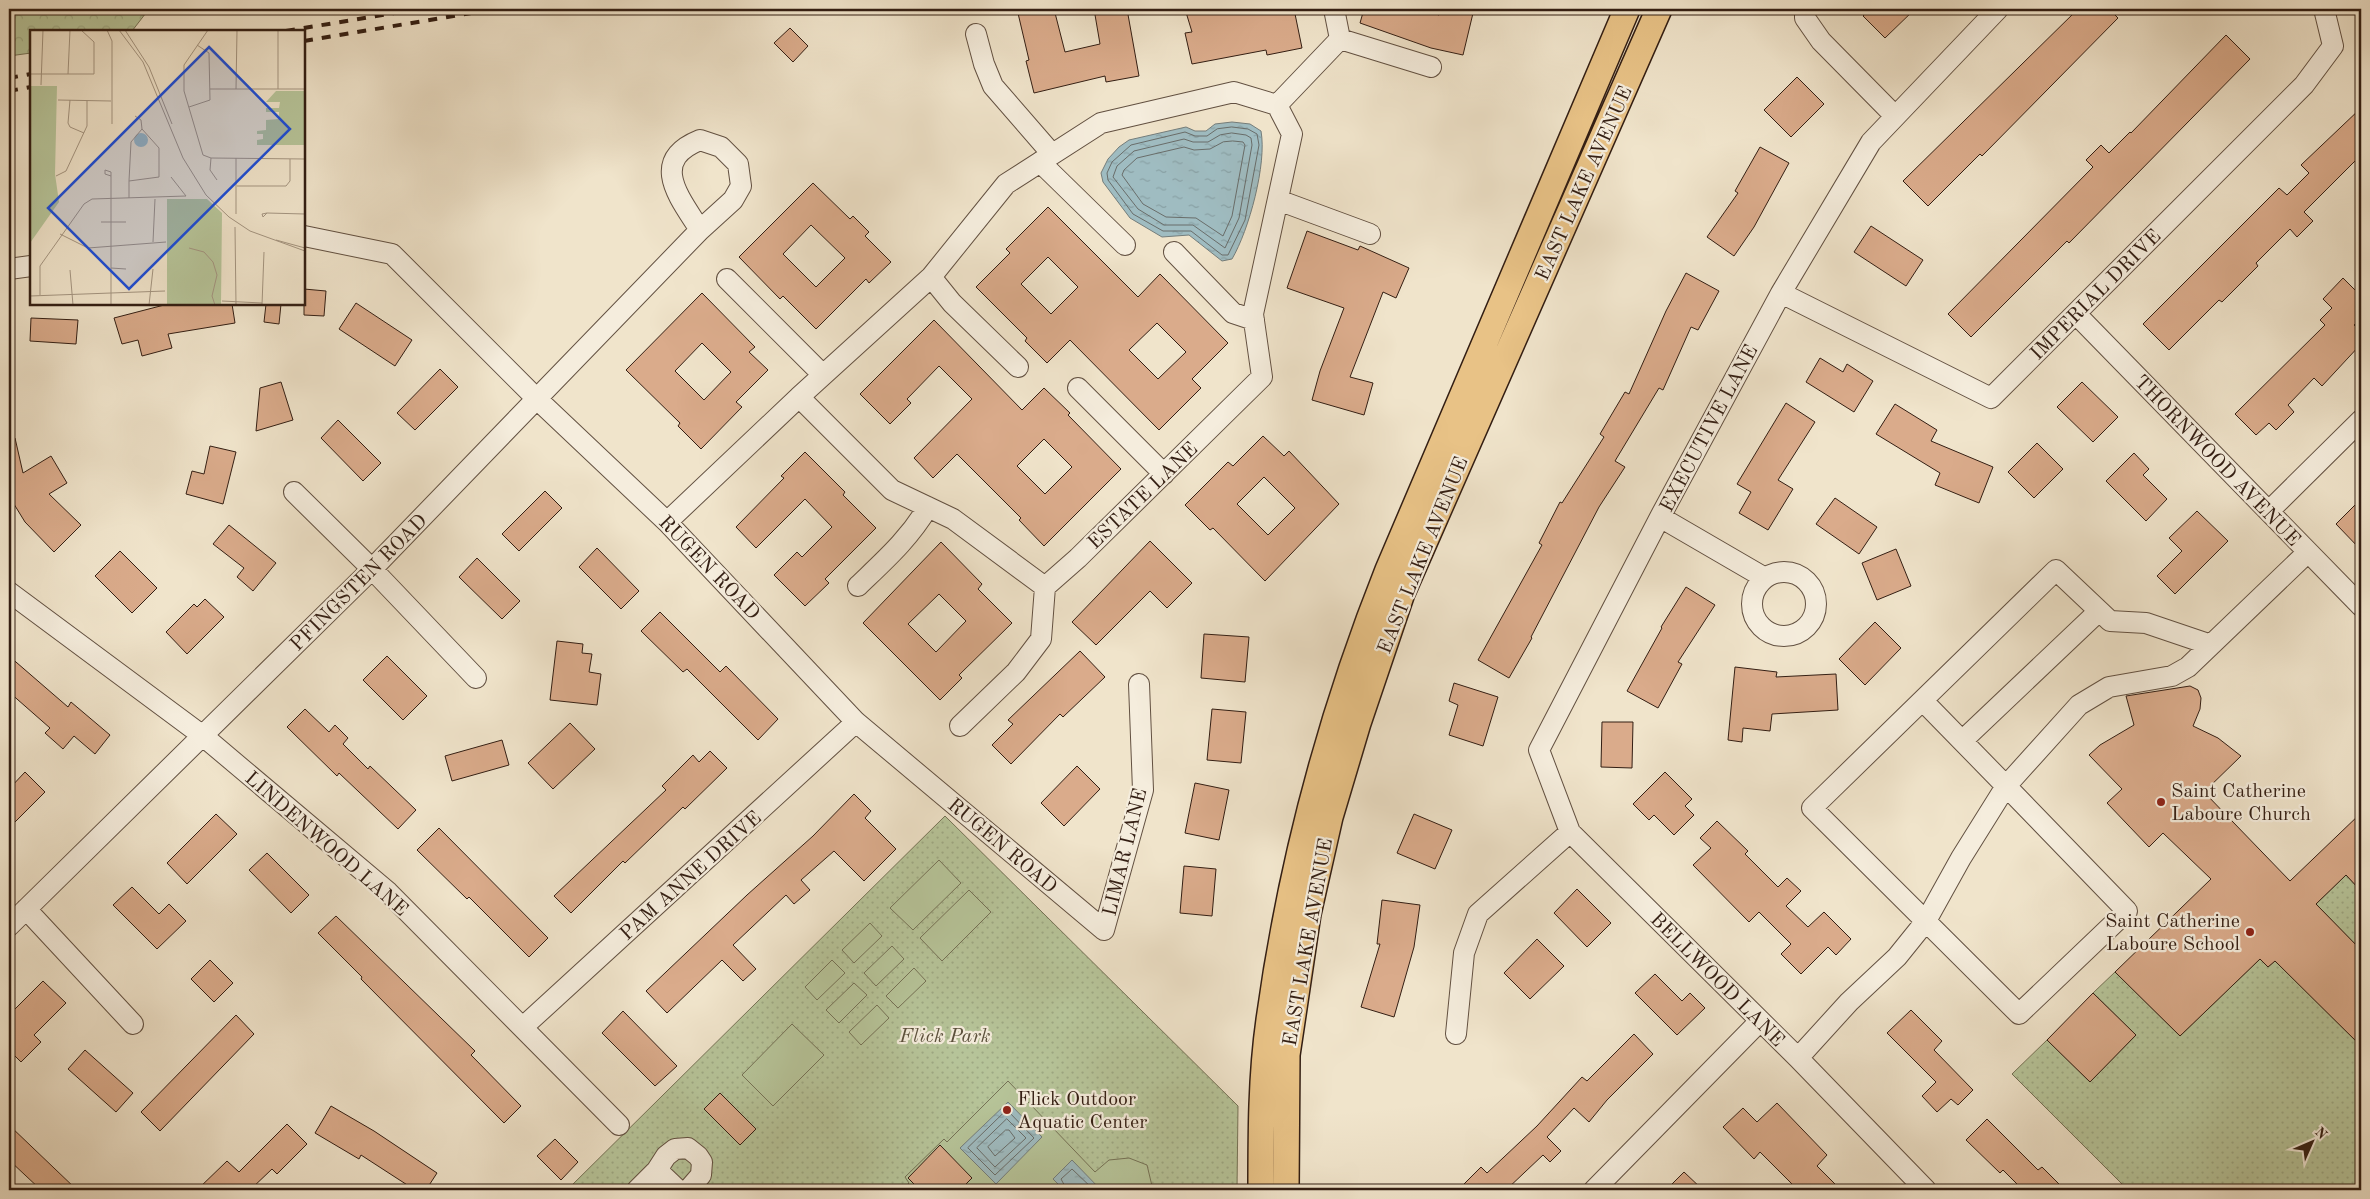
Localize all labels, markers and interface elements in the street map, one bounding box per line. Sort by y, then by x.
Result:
inset map [30,30,305,305]
street label: EAST LAKE AVENUE [1533,84,1637,284]
street label: IMPERIAL DRIVE [2027,226,2166,365]
street label: EXECUTIVE LANE [1657,342,1762,516]
street label: THORNWOOD AVENUE [2130,372,2303,551]
street label: ESTATE LANE [1085,439,1202,554]
street label: EAST LAKE AVENUE [1375,454,1473,657]
street label: PFINGSTEN ROAD [287,511,432,656]
street label: RUGEN ROAD [654,513,763,624]
street label: LINDENWOOD LANE [240,769,411,920]
place label: Saint Catherine Laboure Church [2171,782,2311,825]
street label: LIMAR LANE [1100,786,1152,919]
street label: RUGEN ROAD [943,795,1060,898]
marker: Saint Catherine Laboure Church [2155,796,2167,808]
street label: PAM ANNE DRIVE [617,808,766,945]
street label: EAST LAKE AVENUE [1281,837,1337,1048]
street label: BELLWOOD LANE [1646,910,1787,1051]
place label: Saint Catherine Laboure School [2105,912,2240,955]
marker: Saint Catherine Laboure School [2244,926,2256,938]
park label: Flick Park [898,1027,991,1047]
place label: Flick Outdoor Aquatic Center [1017,1090,1147,1133]
marker: Flick Outdoor Aquatic Center [1001,1104,1013,1116]
north arrow [2288,1116,2338,1166]
text: N [2312,1125,2329,1142]

